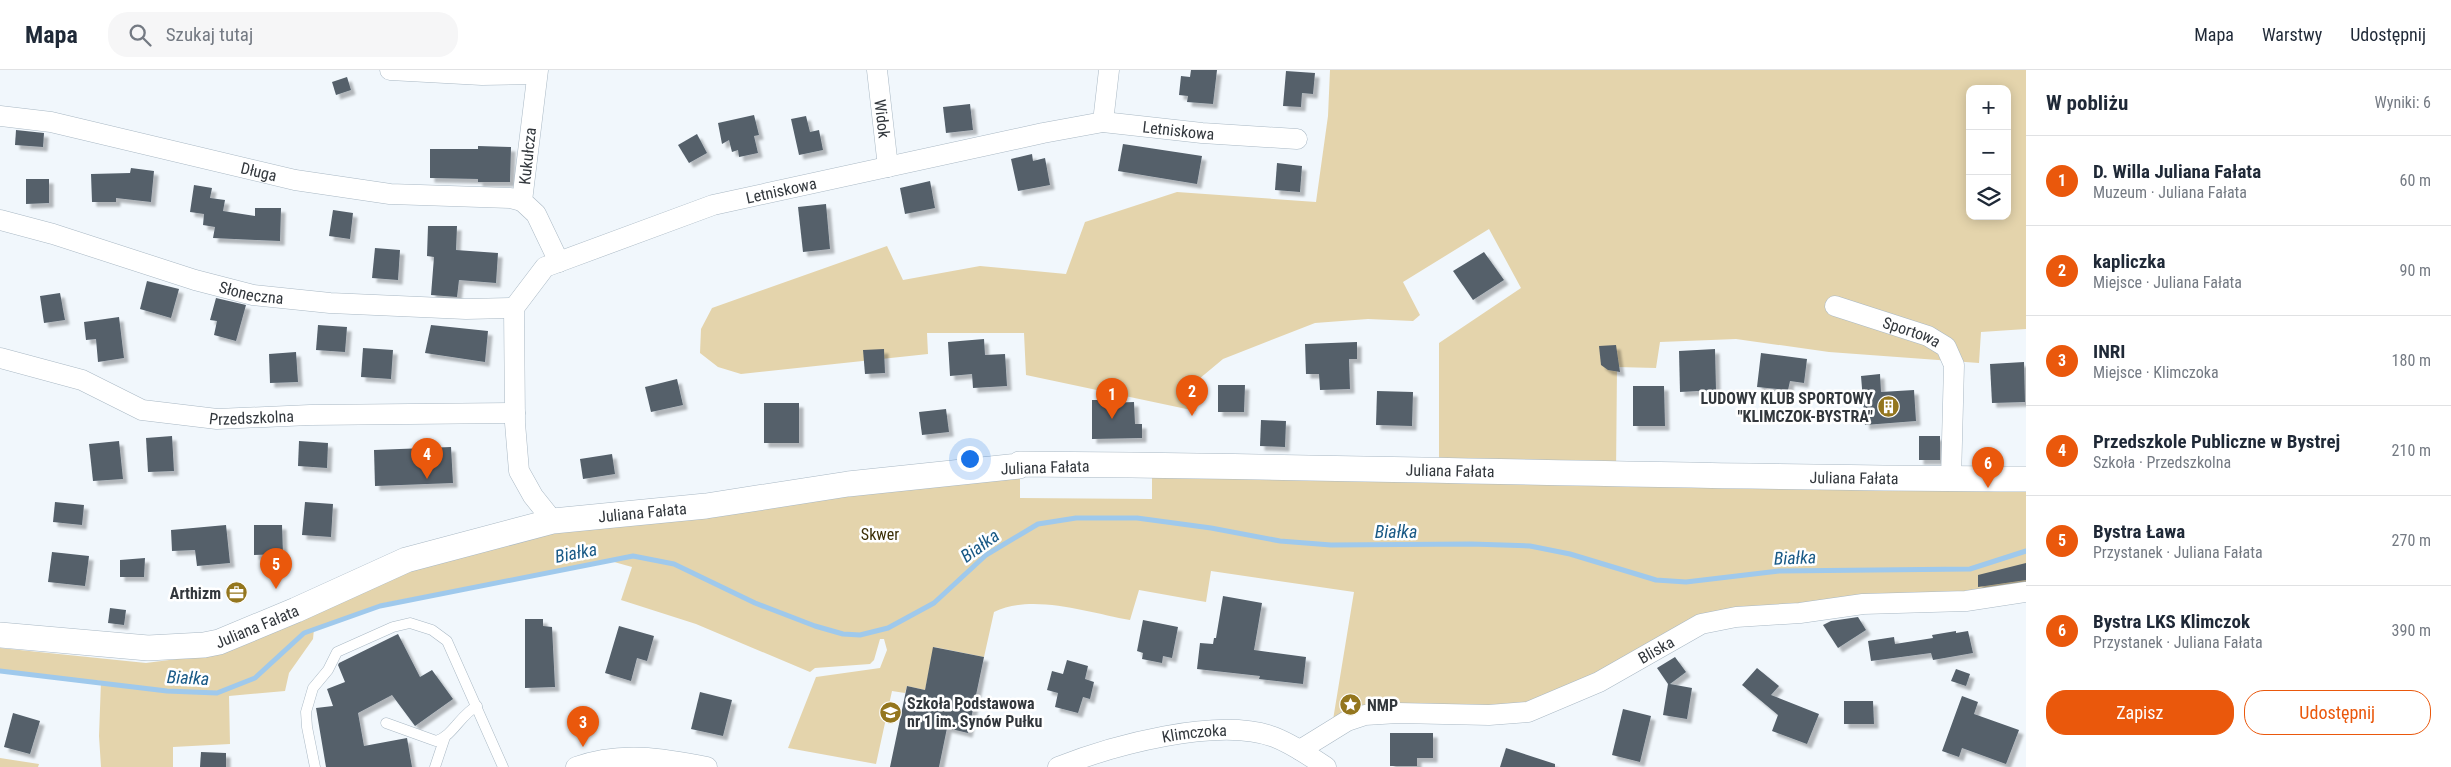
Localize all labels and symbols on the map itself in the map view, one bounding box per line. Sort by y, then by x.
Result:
street label: Widok [870,98,894,140]
street label: Letniskowa [1142,117,1215,144]
street label: Kukułcza [515,127,540,186]
street label: Długa [239,158,279,185]
street label: Letniskowa [744,174,818,208]
street label: Słoneczna [217,278,284,308]
street label: Sportowa [1880,313,1944,352]
pin: 2 [1176,375,1208,416]
pin: 1 [1096,378,1128,419]
place label: LUDOWY KLUB SPORTOWY "KLIMCZOK-BYSTRA" [1701,389,1873,426]
building icon: LUDOWY KLUB SPORTOWY "KLIMCZOK-BYSTRA" [1877,395,1901,419]
street label: Przedszkolna [208,407,294,429]
pin: 4 [411,438,443,479]
your location [957,446,983,472]
pin: 6 [1972,447,2004,488]
street label: Juliana Fałata [1000,456,1090,479]
street label: Juliana Fałata [1406,461,1495,481]
street label: Juliana Fałata [1810,468,1899,488]
street label: Juliana Fałata [597,499,687,527]
water label: Białka [1375,521,1417,542]
park label: Skwer [861,525,899,544]
water label: Białka [956,525,1003,567]
water label: Białka [553,538,599,567]
water label: Białka [1773,546,1817,569]
pin: 5 [260,548,292,589]
office icon: Arthizm [225,581,249,605]
place label: Arthizm [170,584,221,603]
street label: Juliana Fałata [212,601,302,653]
street label: Bliska [1635,632,1678,668]
water label: Białka [166,666,210,689]
place icon: NMP [1339,693,1363,717]
place label: Szkoła Podstawowa nr 1 im. Synów Pułku [907,694,1042,731]
place label: NMP [1367,696,1398,715]
school or university icon: Szkoła Podstawowa nr 1 im. Synów Pułku [879,700,903,724]
pin: 3 [567,706,599,747]
street label: Klimczoka [1160,721,1227,747]

